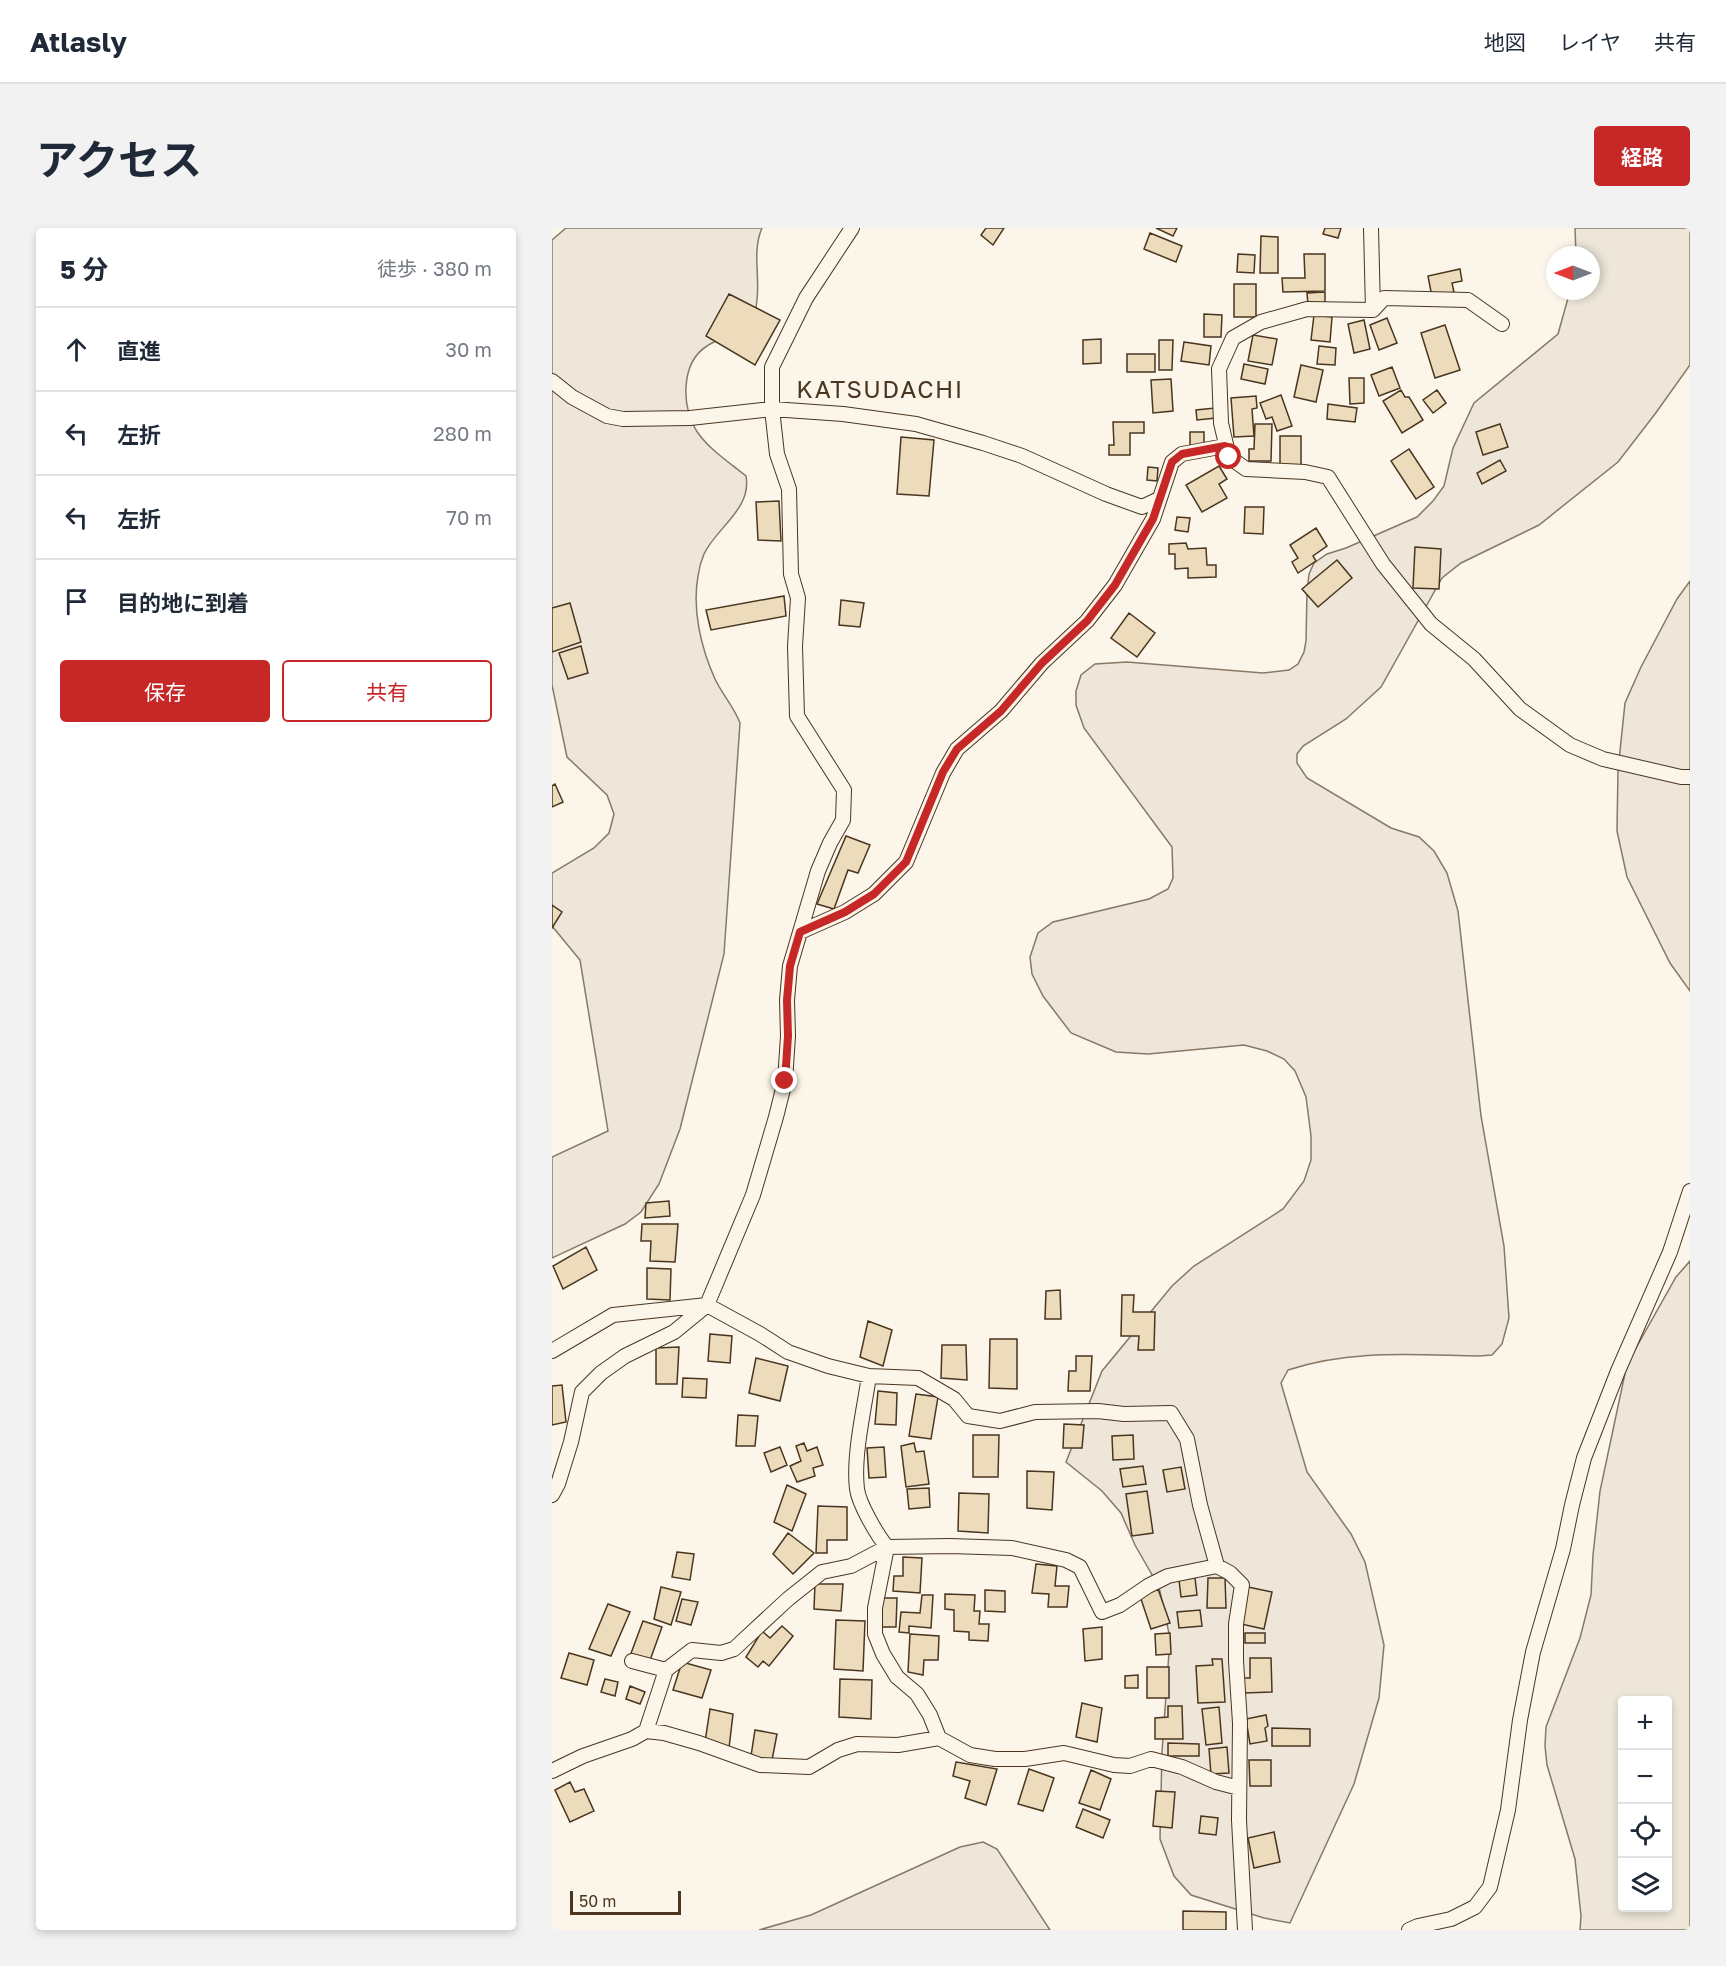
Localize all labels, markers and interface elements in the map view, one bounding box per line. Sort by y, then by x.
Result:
text: Atlasly [30,25,127,58]
text: 地図 [1484,29,1526,55]
text: レイヤ [1559,29,1621,55]
text: 共有 [1654,29,1696,55]
button: 経路 [1594,126,1690,186]
text: アクセス [36,134,202,184]
north arrow [1546,246,1600,300]
text: 5 分 [60,254,108,285]
text: 徒歩 · 380 m [377,256,492,280]
icon: ahead [60,333,93,366]
text: 直進 [117,337,161,364]
text: 30 m [445,337,492,361]
district label: KATSUDACHI [796,374,964,403]
icon: left [60,417,93,450]
text: 左折 [117,421,161,448]
text: 280 m [433,421,492,445]
route start [1215,443,1241,469]
icon: left [60,501,93,534]
text: 左折 [117,505,161,532]
text: 70 m [446,505,492,529]
icon: arrive [60,585,93,618]
text: 目的地に到着 [117,589,249,616]
button: 保存 [60,660,270,722]
button: 共有 [282,660,492,722]
route end [771,1067,797,1093]
map controls [1618,1696,1672,1912]
button: + [1618,1696,1672,1750]
button: − [1618,1750,1672,1804]
button: locate [1618,1804,1672,1858]
button: layers [1618,1858,1672,1912]
scale bar [570,1888,681,1916]
text: 50 m [579,1891,616,1911]

